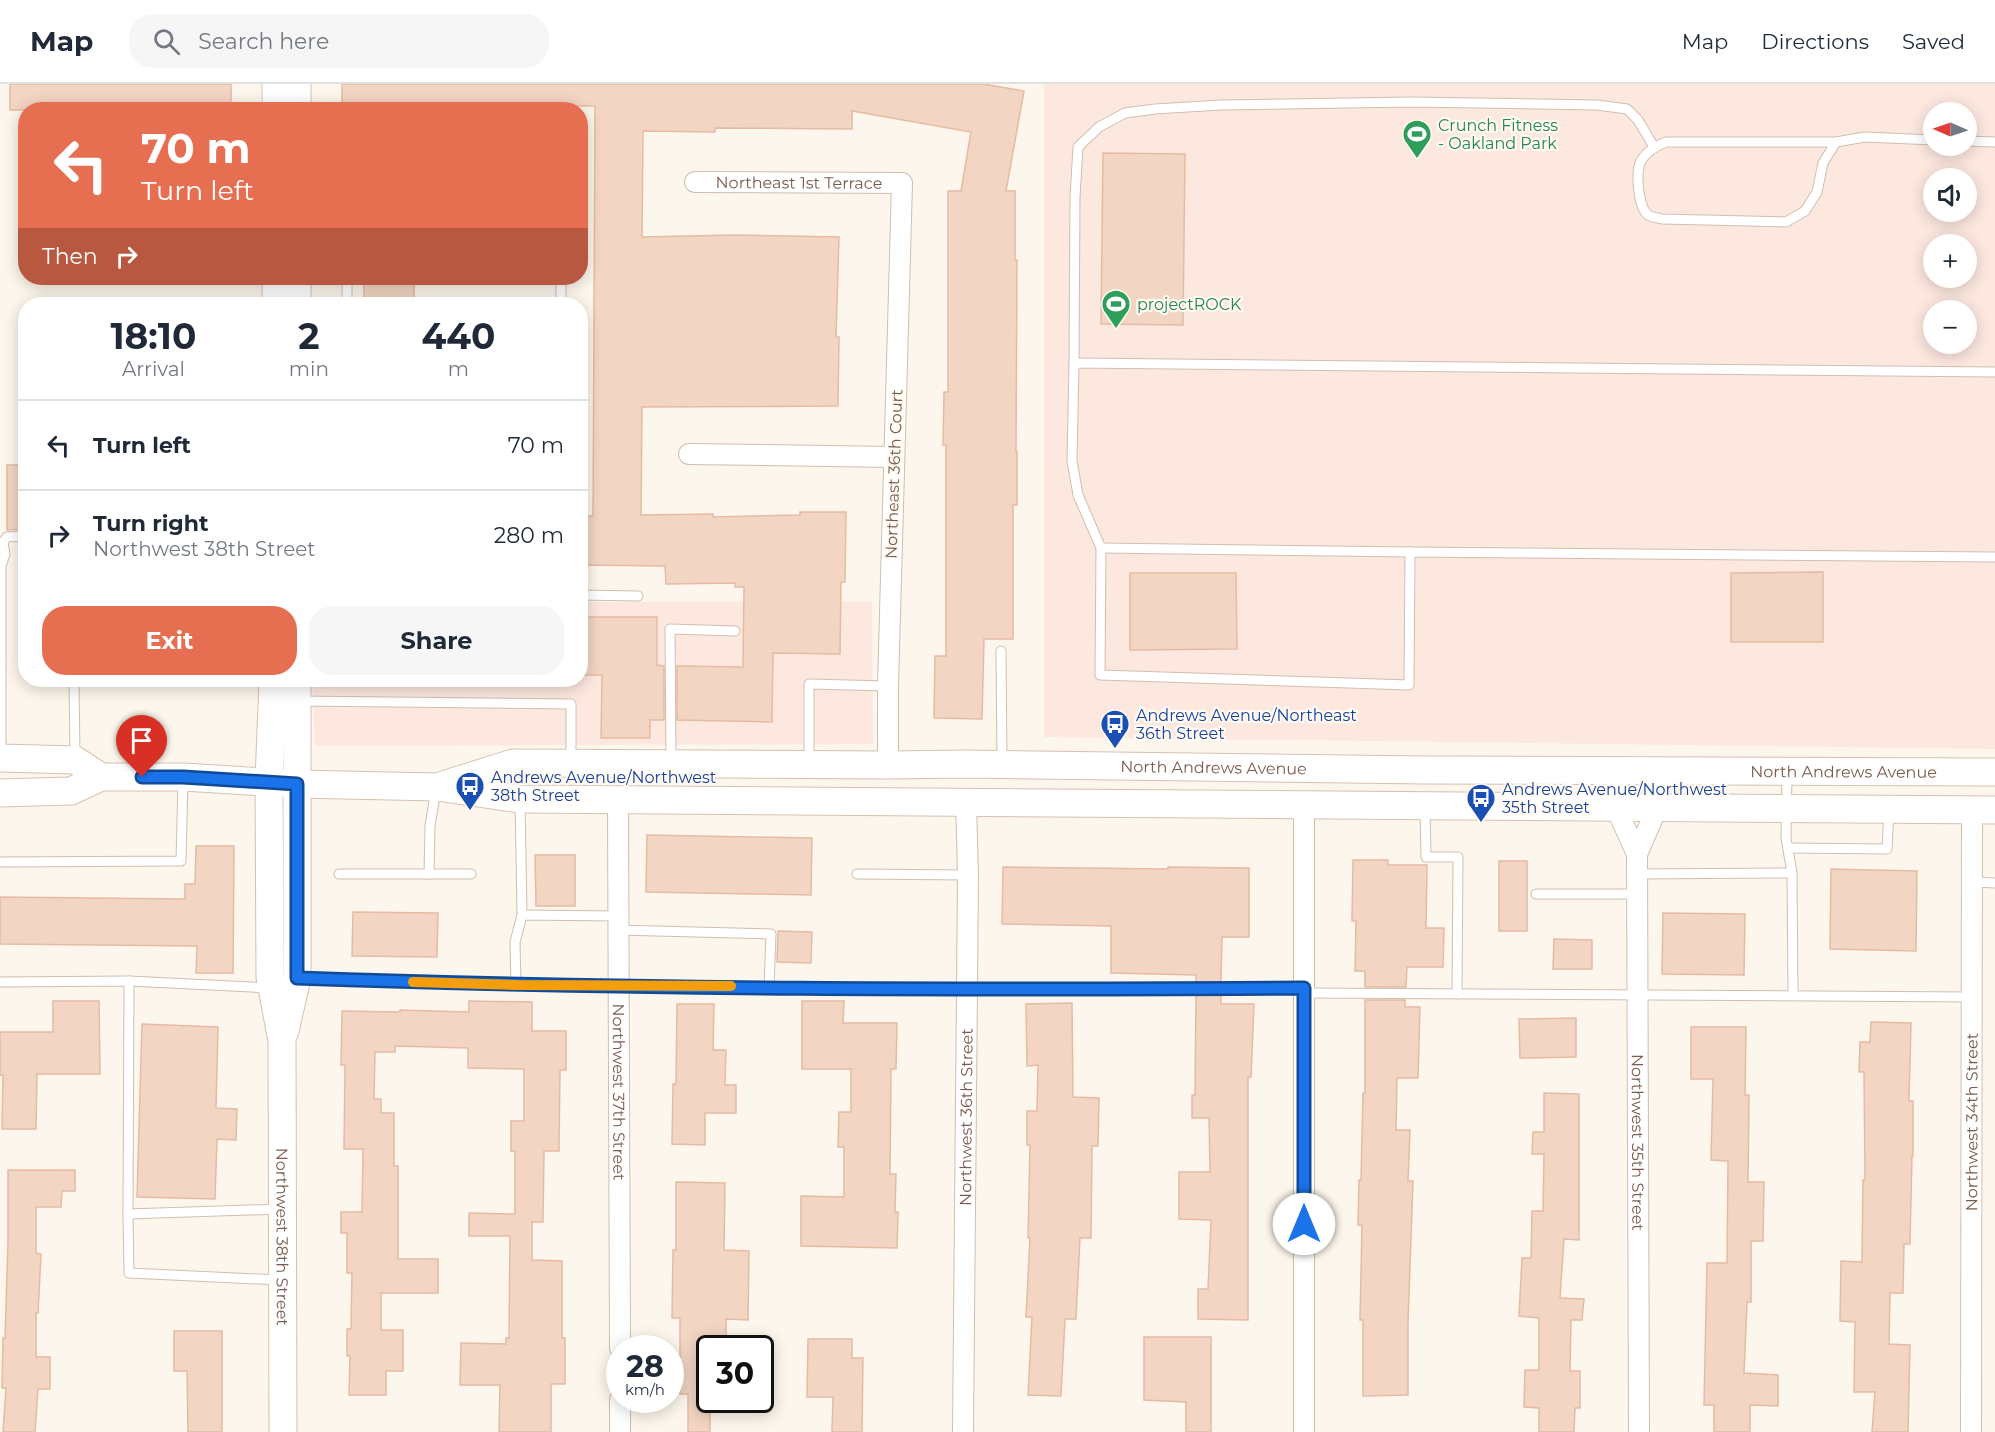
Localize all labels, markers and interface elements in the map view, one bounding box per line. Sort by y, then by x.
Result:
search box [129,14,549,68]
text: Map [30,24,93,58]
icon: search [150,25,183,58]
text: Search here [198,28,329,55]
text: Map [1682,29,1728,54]
text: Directions [1761,29,1869,54]
text: Saved [1902,29,1965,54]
north arrow [1923,102,1977,156]
map controls [1923,102,1977,354]
place label: Crunch Fitness - Oakland Park [1438,116,1558,153]
sports icon: Crunch Fitness - Oakland Park [1401,118,1433,160]
text: 70 m [141,122,251,174]
icon: left [42,126,120,204]
button: sound [1923,168,1977,222]
street label: Northeast 1st Terrace [716,173,882,192]
text: Turn left [141,174,254,207]
button: + [1923,234,1977,288]
icon: right [110,240,143,273]
text: Then [42,243,98,270]
sports icon: projectROCK [1100,288,1132,330]
place label: projectROCK [1137,295,1242,314]
button: − [1923,300,1977,354]
text: 18:10 [110,314,196,358]
text: 2 [298,314,320,358]
text: 440 [421,314,496,358]
text: Arrival [122,357,185,381]
text: min [289,357,329,381]
text: m [448,357,469,381]
street label: Northeast 36th Court [882,388,906,559]
icon: left [42,429,75,462]
text: Turn left [93,432,191,459]
text: 70 m [508,432,564,459]
text: Turn right [93,510,208,537]
icon: right [42,519,75,552]
text: 280 m [494,522,564,549]
text: Northwest 38th Street [93,537,315,561]
button: Exit [42,606,297,675]
button: Share [309,606,564,675]
place label: Andrews Avenue/Northeast 36th Street [1136,706,1357,743]
bus stop icon: Andrews Avenue/Northeast 36th Street [1099,708,1131,750]
pin [116,715,167,777]
icon: arrive [125,724,158,757]
street label: North Andrews Avenue [1120,757,1307,778]
street label: North Andrews Avenue [1750,762,1937,781]
place label: Andrews Avenue/Northwest 38th Street [491,768,717,805]
bus stop icon: Andrews Avenue/Northwest 38th Street [454,770,486,812]
place label: Andrews Avenue/Northwest 35th Street [1502,780,1728,817]
bus stop icon: Andrews Avenue/Northwest 35th Street [1465,782,1497,824]
street label: Northwest 37th Street [609,1004,629,1181]
street label: Northwest 36th Street [956,1028,976,1206]
street label: Northwest 34th Street [1962,1032,1981,1211]
street label: Northwest 35th Street [1628,1054,1648,1231]
street label: Northwest 38th Street [273,1148,292,1326]
position arrow [1272,1192,1336,1256]
speed limit sign: 30 [696,1335,774,1413]
text: 28 [626,1348,664,1385]
text: km/h [625,1380,665,1399]

